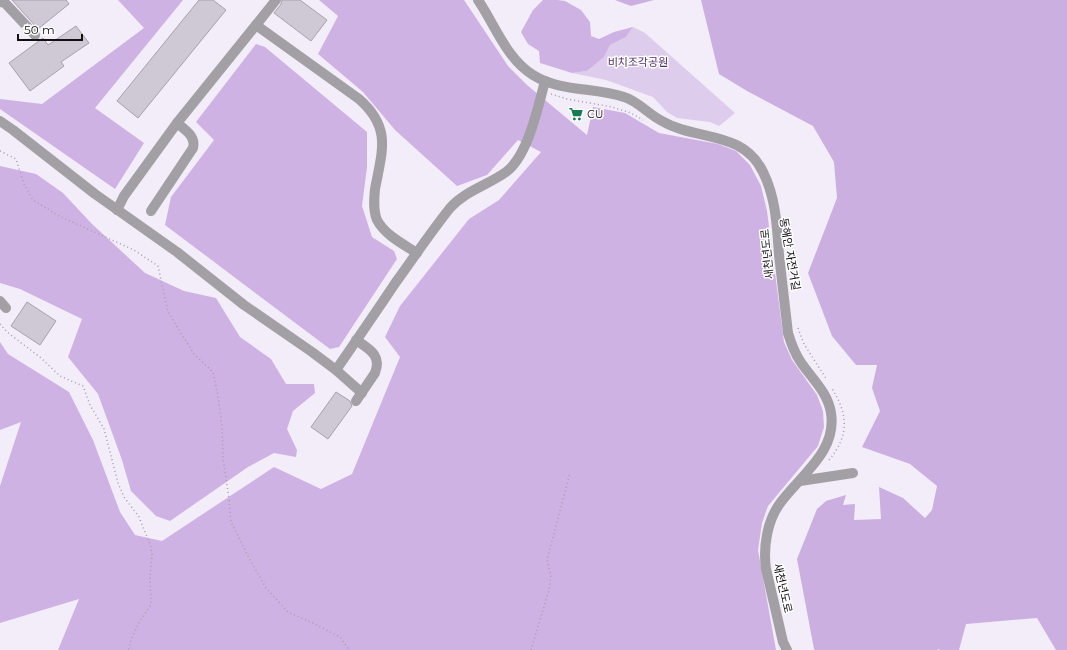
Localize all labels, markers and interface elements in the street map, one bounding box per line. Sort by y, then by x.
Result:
scale bar [18,16,82,42]
text: 50 m [24,22,55,37]
park label: 비치조각공원 [608,55,668,69]
supermarket icon: CU [568,106,584,122]
place label: CU [587,107,604,121]
street label: 동해안 자전거길 [777,216,803,292]
street label: 새천년도로 [757,228,777,280]
street label: 새천년도로 [770,562,796,614]

